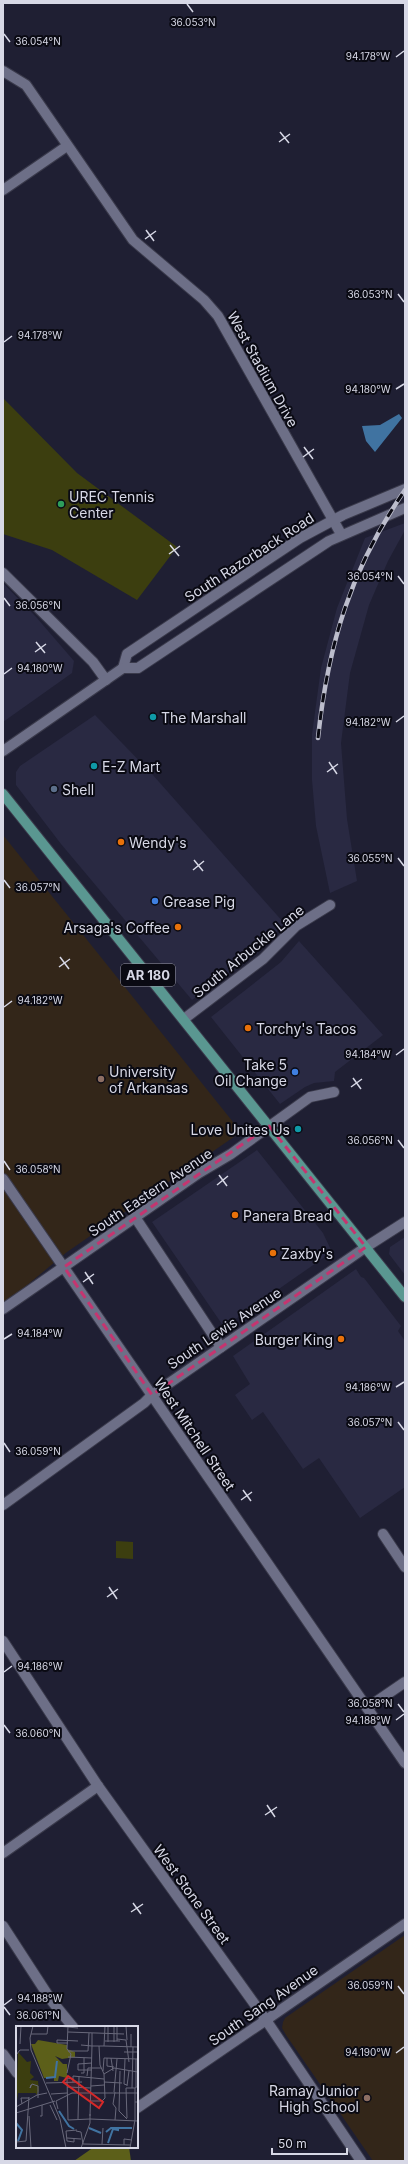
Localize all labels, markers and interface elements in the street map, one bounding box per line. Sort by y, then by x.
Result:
text: 36.053°N [170,16,216,28]
text: 36.054°N [15,35,61,47]
text: 94.178°W [346,50,390,62]
text: 36.053°N [347,288,393,300]
street label: West Stadium Drive [224,308,302,430]
text: 94.178°W [18,329,62,341]
text: 94.180°W [345,383,391,395]
place label: UREC Tennis Center [69,488,154,521]
marker: UREC Tennis Center [56,499,66,509]
street label: South Razorback Road [181,509,317,605]
text: 36.054°N [347,570,393,582]
text: 36.056°N [15,599,61,611]
text: 94.180°W [17,662,63,674]
place label: The Marshall [161,709,247,726]
marker: The Marshall [148,712,158,722]
text: 94.182°W [345,716,391,728]
place label: E-Z Mart [102,758,161,775]
marker: E-Z Mart [89,761,99,771]
place label: Shell [62,781,94,798]
marker: Shell [49,784,59,794]
place label: Wendy's [129,834,187,851]
marker: Wendy's [116,837,126,847]
text: 36.055°N [347,852,393,864]
text: 36.057°N [16,881,60,893]
place label: Grease Pig [163,893,235,910]
marker: Grease Pig [150,896,160,906]
street label: South Arbuckle Lane [189,901,307,1001]
place label: Arsaga's Coffee [63,919,170,936]
marker: Arsaga's Coffee [173,922,183,932]
road number: AR 180 [121,964,175,986]
text: 94.182°W [17,994,63,1006]
place label: Torchy's Tacos [256,1020,357,1037]
marker: Torchy's Tacos [243,1023,253,1033]
text: 94.184°W [345,1048,391,1060]
place label: Take 5 Oil Change [214,1056,287,1089]
place label: University of Arkansas [109,1063,188,1096]
marker: Take 5 Oil Change [290,1067,300,1077]
marker: University of Arkansas [96,1074,106,1084]
place label: Love Unites Us [190,1121,290,1138]
marker: Love Unites Us [293,1124,303,1134]
text: 36.056°N [347,1134,393,1146]
street label: South Eastern Avenue [85,1144,215,1240]
text: 36.058°N [15,1163,61,1175]
place label: Panera Bread [243,1207,332,1224]
marker: Panera Bread [230,1210,240,1220]
place label: Zaxby's [281,1245,333,1262]
marker: Zaxby's [268,1248,278,1258]
street label: South Lewis Avenue [164,1284,284,1372]
text: 94.184°W [17,1327,63,1339]
place label: Burger King [255,1331,333,1348]
marker: Burger King [336,1334,346,1344]
street label: West Mitchell Street [151,1374,239,1494]
text: 94.186°W [345,1381,391,1393]
text: 36.057°N [348,1416,392,1428]
text: 36.059°N [15,1445,61,1457]
text: 94.186°W [17,1660,63,1672]
text: 36.058°N [347,1697,393,1709]
text: 94.188°W [345,1714,391,1726]
text: 36.060°N [15,1727,61,1739]
street label: West Stone Street [150,1841,234,1947]
street label: South Sang Avenue [205,1961,321,2049]
text: 36.059°N [347,1979,393,1991]
text: 94.188°W [17,1992,63,2004]
text: 36.061°N [16,2009,60,2021]
inset map [16,2026,138,2148]
text: 94.190°W [345,2046,391,2058]
place label: Ramay Junior High School [269,2082,359,2115]
marker: Ramay Junior High School [362,2093,372,2103]
scale bar [272,2130,347,2156]
text: 50 m [278,2136,307,2151]

